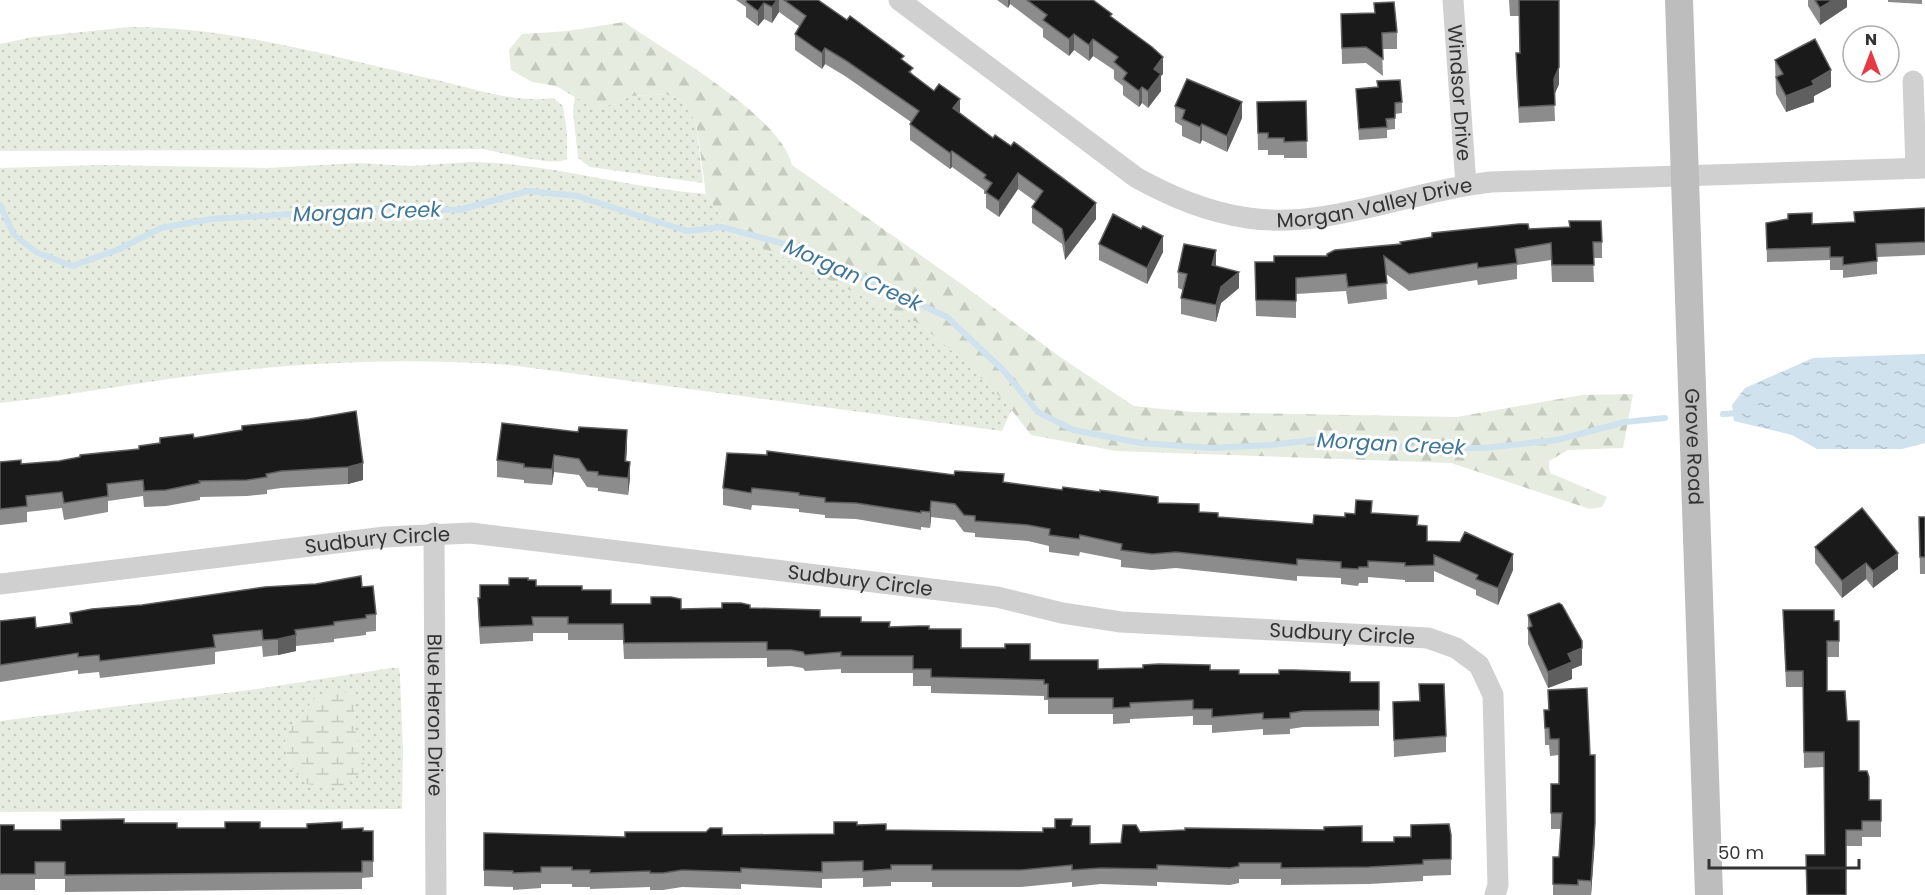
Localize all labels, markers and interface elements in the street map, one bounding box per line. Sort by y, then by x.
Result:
street label: Windsor Drive [1441,23,1478,162]
north arrow [1841,24,1901,84]
text: N [1865,28,1877,51]
street label: Morgan Valley Drive [1276,171,1474,234]
water label: Morgan Creek [292,194,443,229]
water label: Morgan Creek [780,231,928,318]
street label: Grove Road [1678,388,1710,506]
water label: Morgan Creek [1316,425,1467,462]
street label: Sudbury Circle [303,520,451,561]
street label: Sudbury Circle [786,558,934,603]
street label: Sudbury Circle [1269,616,1416,651]
street label: Blue Heron Drive [421,634,449,796]
scale bar [1709,832,1859,870]
text: 50 m [1718,840,1764,865]

